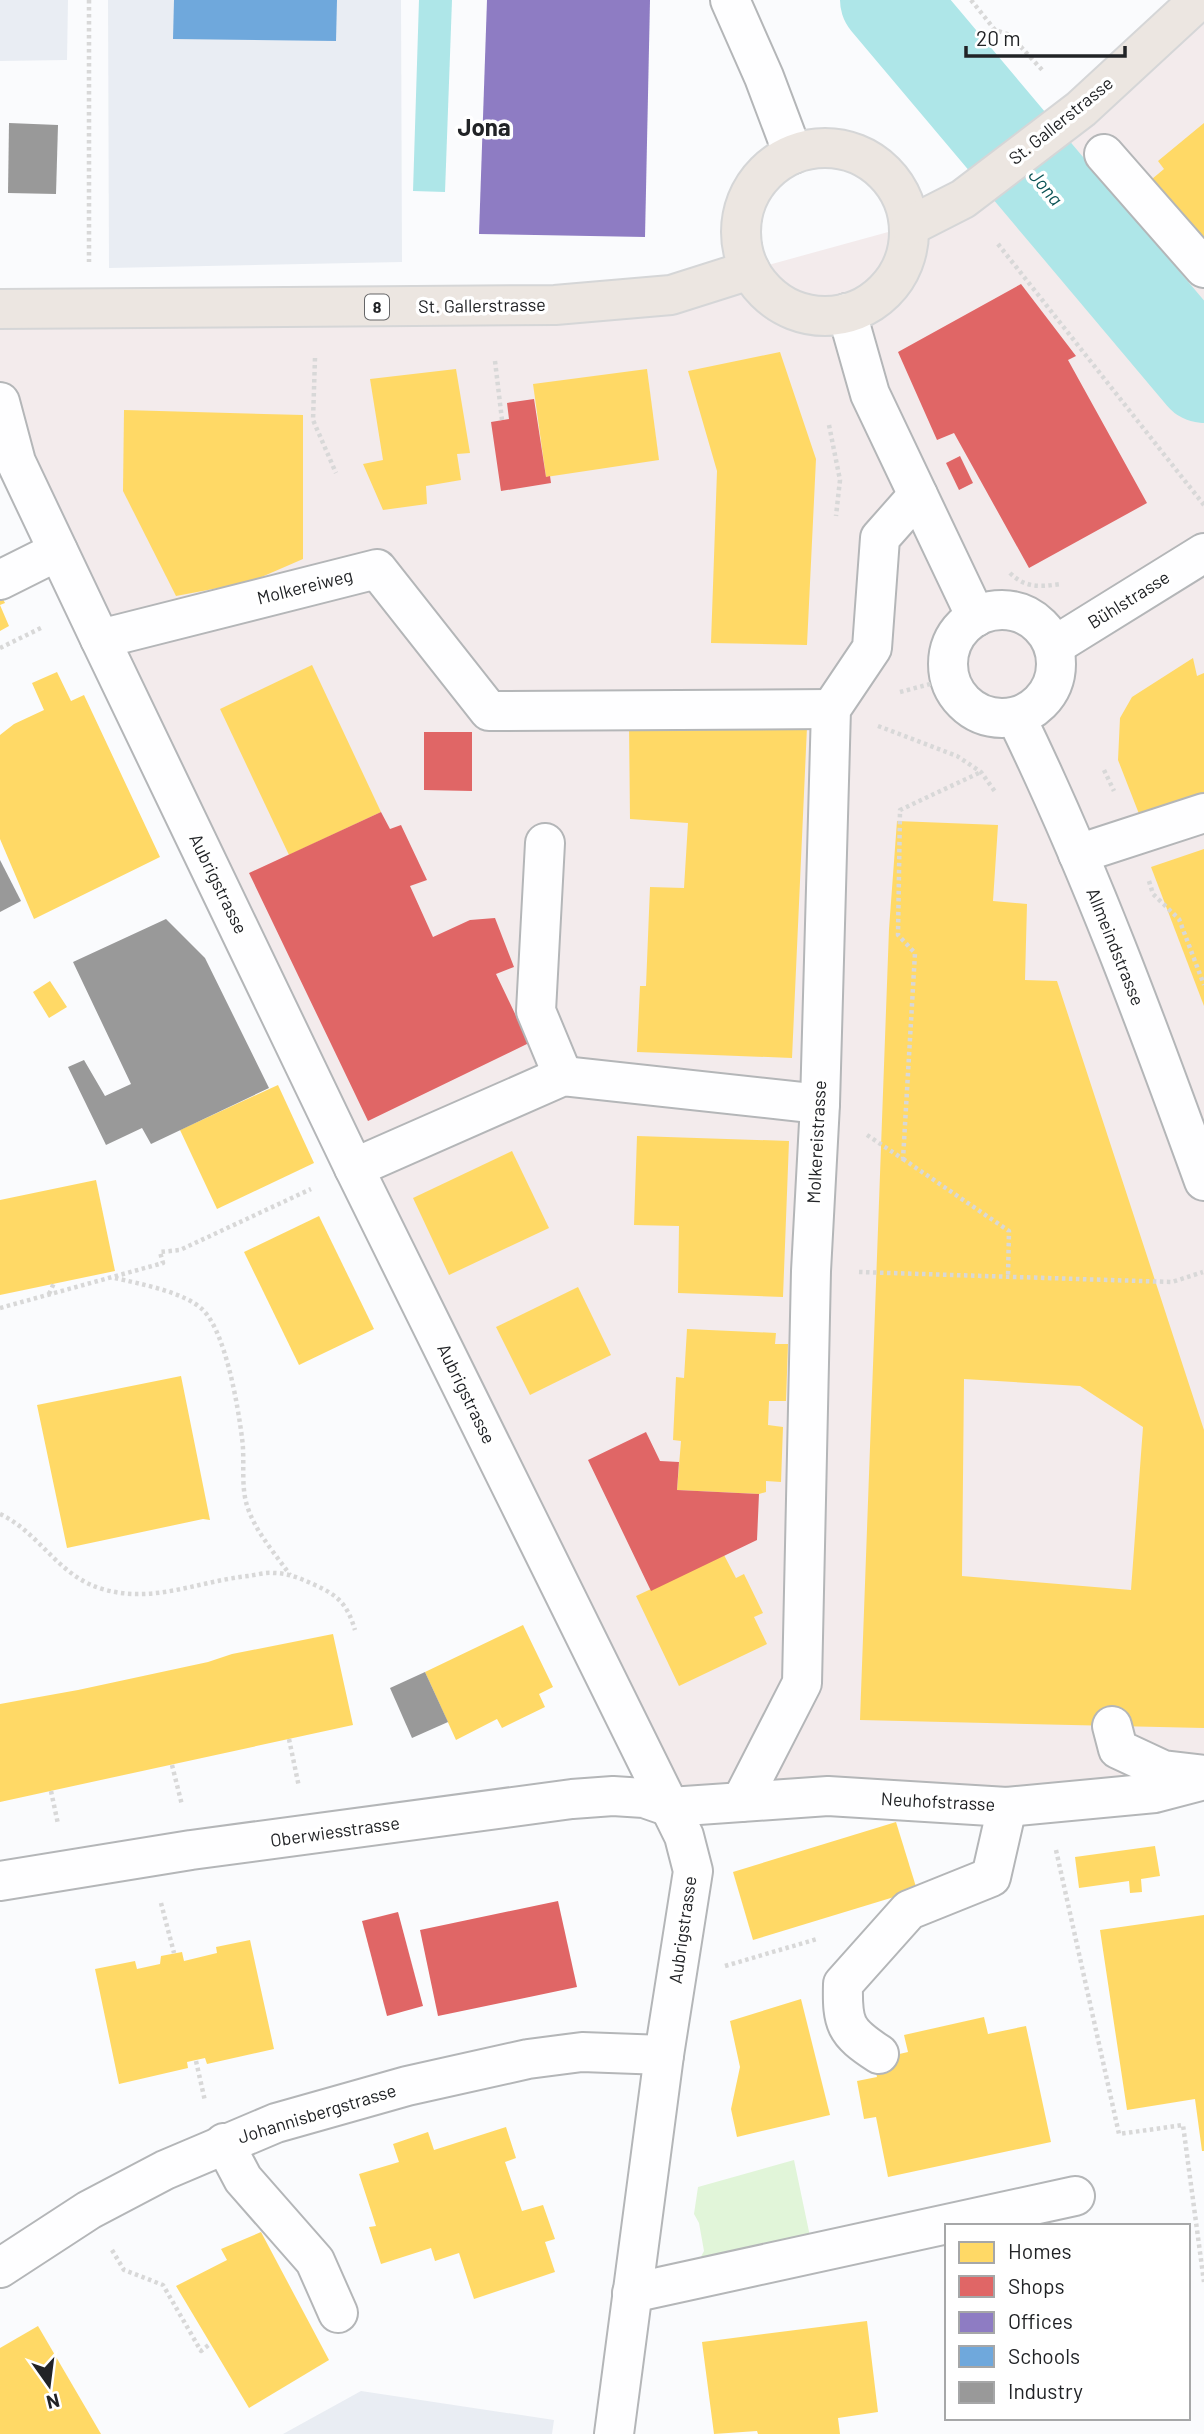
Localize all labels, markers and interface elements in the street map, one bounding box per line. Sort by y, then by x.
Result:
scale bar [966,14,1125,58]
text: 20 m [976,25,1021,50]
street label: St. Gallerstrasse [1004,71,1117,169]
district label: Jona [457,112,511,141]
water label: Jona [1024,164,1068,210]
street label: St. Gallerstrasse [418,293,546,317]
road number: 8 [365,294,389,320]
street label: Molkereiweg [255,564,355,609]
street label: Bühlstrasse [1084,565,1173,633]
street label: Aubrigstrasse [185,830,253,937]
street label: Allmeindstrasse [1082,885,1150,1009]
street label: Molkereistrasse [802,1080,830,1204]
street label: Aubrigstrasse [433,1340,501,1447]
street label: Neuhofstrasse [880,1787,996,1815]
street label: Oberwiesstrasse [269,1811,401,1851]
street label: Aubrigstrasse [664,1875,700,1985]
street label: Johannisbergstrasse [235,2078,399,2148]
legend [945,2224,1190,2420]
text: Homes [1008,2238,1072,2263]
text: Shops [1008,2273,1065,2298]
text: Offices [1008,2308,1073,2333]
text: Schools [1008,2343,1080,2368]
north arrow [14,2350,84,2420]
text: Industry [1008,2378,1083,2403]
text: N [44,2389,62,2415]

